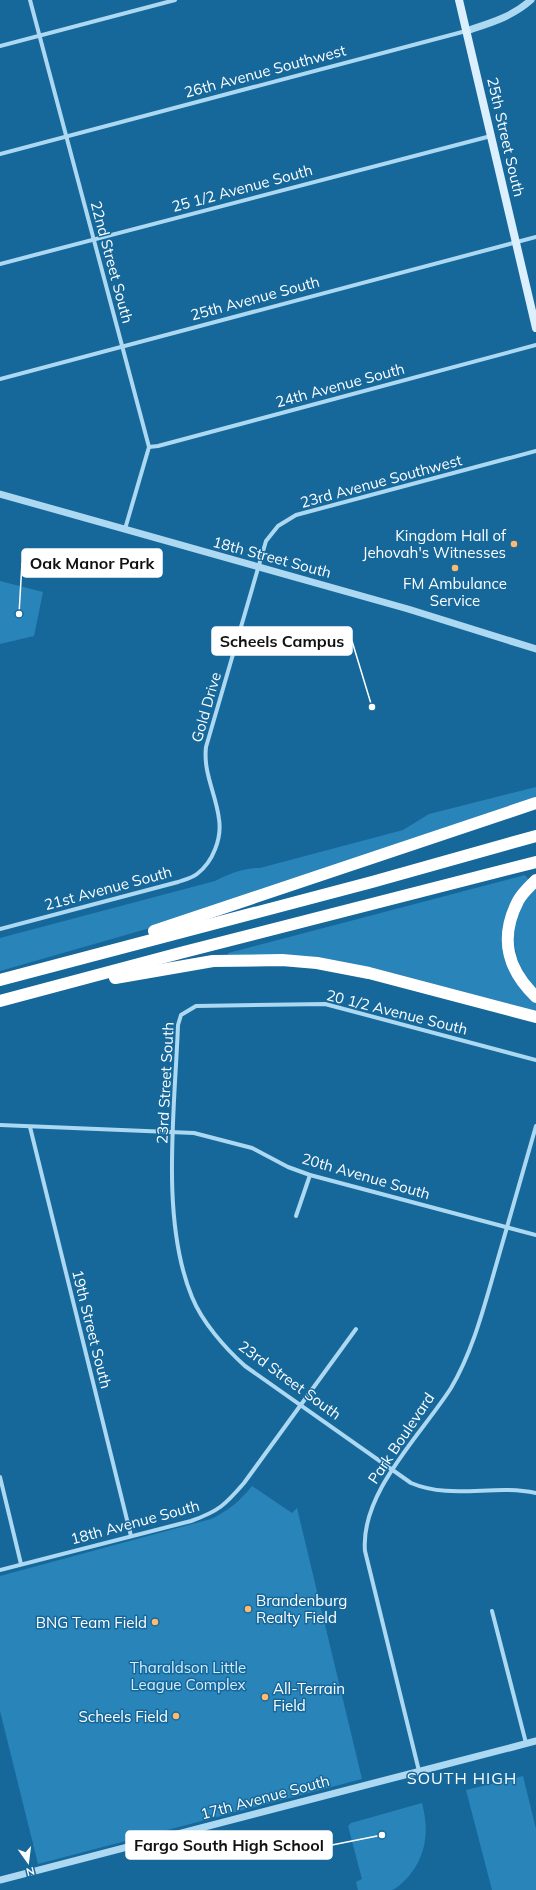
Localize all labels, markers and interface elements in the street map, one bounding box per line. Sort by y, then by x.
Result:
street label: 26th Avenue Southwest [182,40,348,102]
street label: 25th Street South [483,75,529,199]
street label: 25 1/2 Avenue South [170,160,314,216]
street label: 22nd Street South [87,199,137,325]
street label: 25th Avenue South [188,272,322,324]
street label: 24th Avenue South [273,359,407,411]
street label: 23rd Avenue Southwest [298,450,464,512]
place label: Kingdom Hall of Jehovah's Witnesses [362,526,507,562]
street label: 18th Street South [211,532,333,582]
marker: Kingdom Hall of Jehovah's Witnesses [509,539,519,549]
callout: Oak Manor Park [22,549,162,577]
text: Oak Manor Park [30,553,156,573]
marker: FM Ambulance Service [450,563,460,573]
place label: FM Ambulance Service [403,574,507,610]
callout: Scheels Campus [212,627,352,655]
text: Scheels Campus [220,631,344,651]
street label: Gold Drive [187,670,225,744]
street label: 21st Avenue South [42,862,174,914]
street label: 20 1/2 Avenue South [324,985,470,1039]
street label: 23rd Street South [152,1021,178,1145]
street label: 20th Avenue South [300,1149,432,1203]
street label: 19th Street South [68,1268,116,1390]
street label: 23rd Street South [235,1336,345,1424]
street label: Park Boulevard [364,1389,438,1487]
street label: 18th Avenue South [68,1496,202,1548]
place label: Brandenburg Realty Field [256,1591,347,1627]
marker: Brandenburg Realty Field [243,1604,253,1614]
place label: BNG Team Field [36,1613,147,1632]
marker: BNG Team Field [150,1617,160,1627]
park label: Tharaldson Little League Complex [130,1658,246,1694]
place label: All-Terrain Field [273,1679,345,1715]
marker: All-Terrain Field [260,1692,270,1702]
place label: Scheels Field [78,1707,168,1726]
marker: Scheels Field [171,1711,181,1721]
district label: SOUTH HIGH [407,1768,517,1788]
street label: 17th Avenue South [198,1771,332,1823]
callout: Fargo South High School [126,1831,332,1859]
text: Fargo South High School [134,1835,324,1855]
north arrow [8,1842,48,1882]
text: N [25,1864,36,1880]

